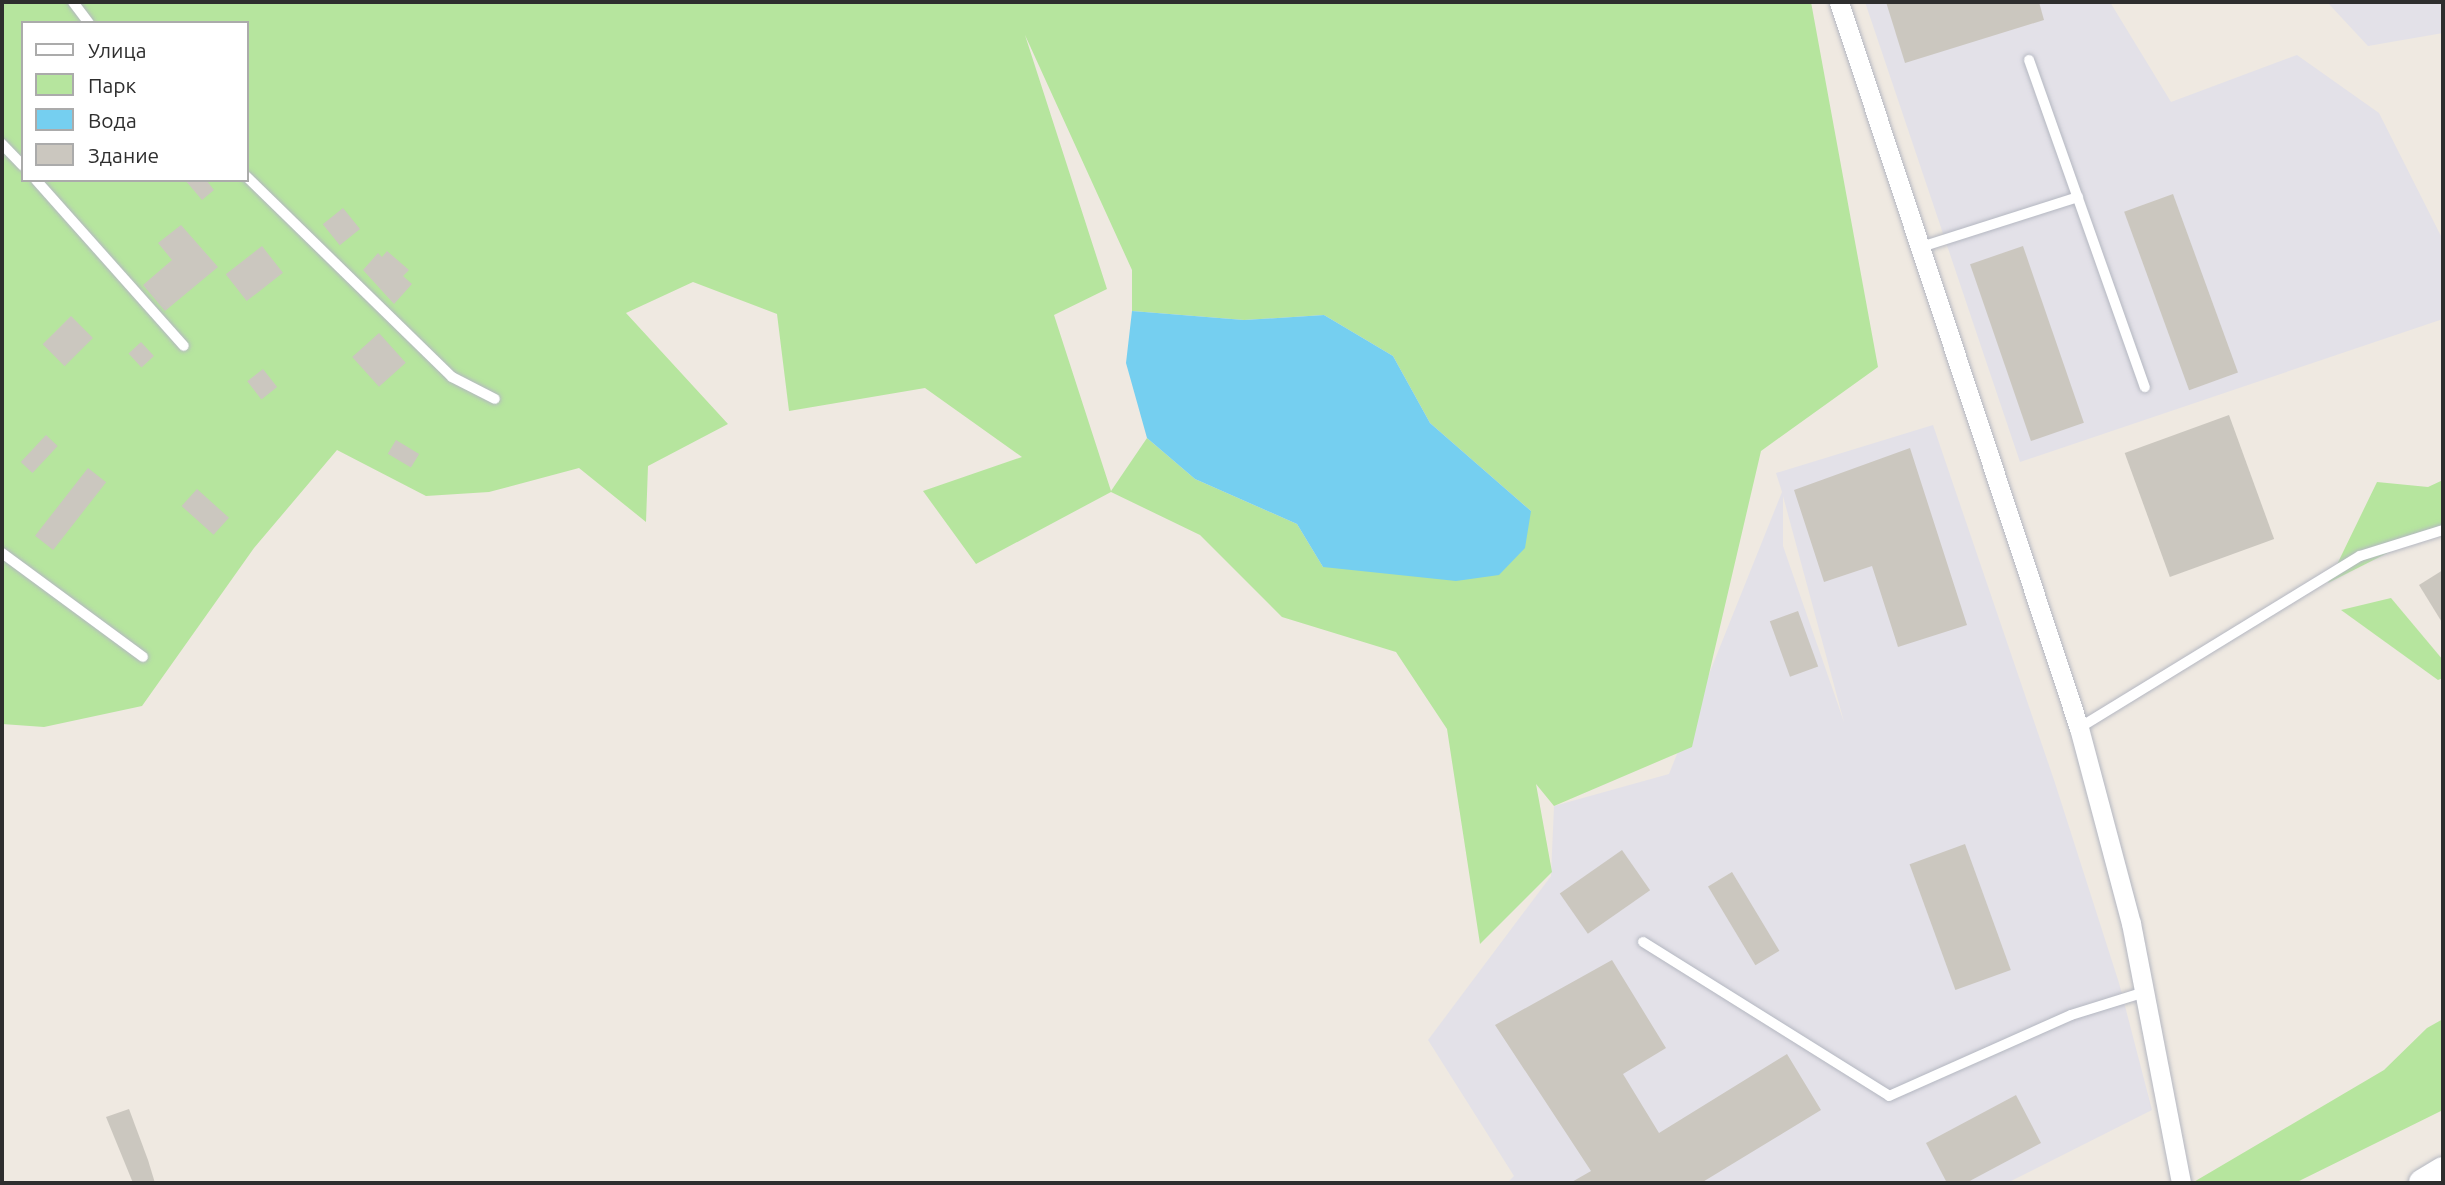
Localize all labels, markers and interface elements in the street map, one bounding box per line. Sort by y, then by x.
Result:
legend [21,21,248,182]
text: Улица [88,38,146,62]
text: Парк [88,73,136,97]
text: Вода [88,108,137,132]
text: Здание [88,143,159,167]

